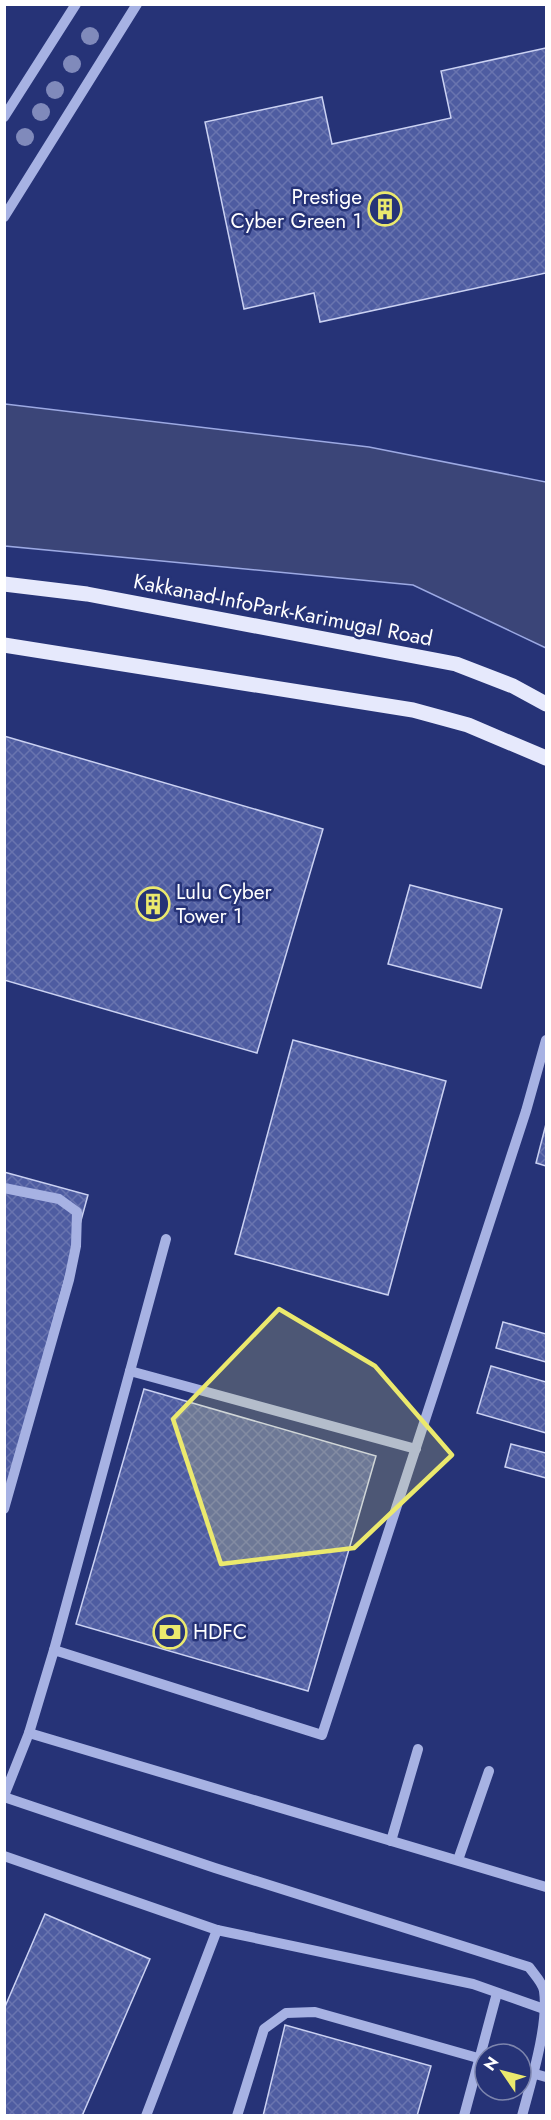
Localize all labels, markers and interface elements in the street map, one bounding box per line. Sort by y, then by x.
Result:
place label: Prestige Cyber Green 1 [231,182,362,236]
building icon: Prestige Cyber Green 1 [367,191,403,227]
street label: Kakkanad-InfoPark-Karimugal Road [131,566,435,654]
place label: Lulu Cyber Tower 1 [176,877,273,931]
building icon: Lulu Cyber Tower 1 [135,886,171,922]
bank icon: HDFC [152,1614,188,1650]
place label: HDFC [193,1617,247,1647]
north arrow [473,2042,533,2102]
text: N [478,2052,504,2075]

